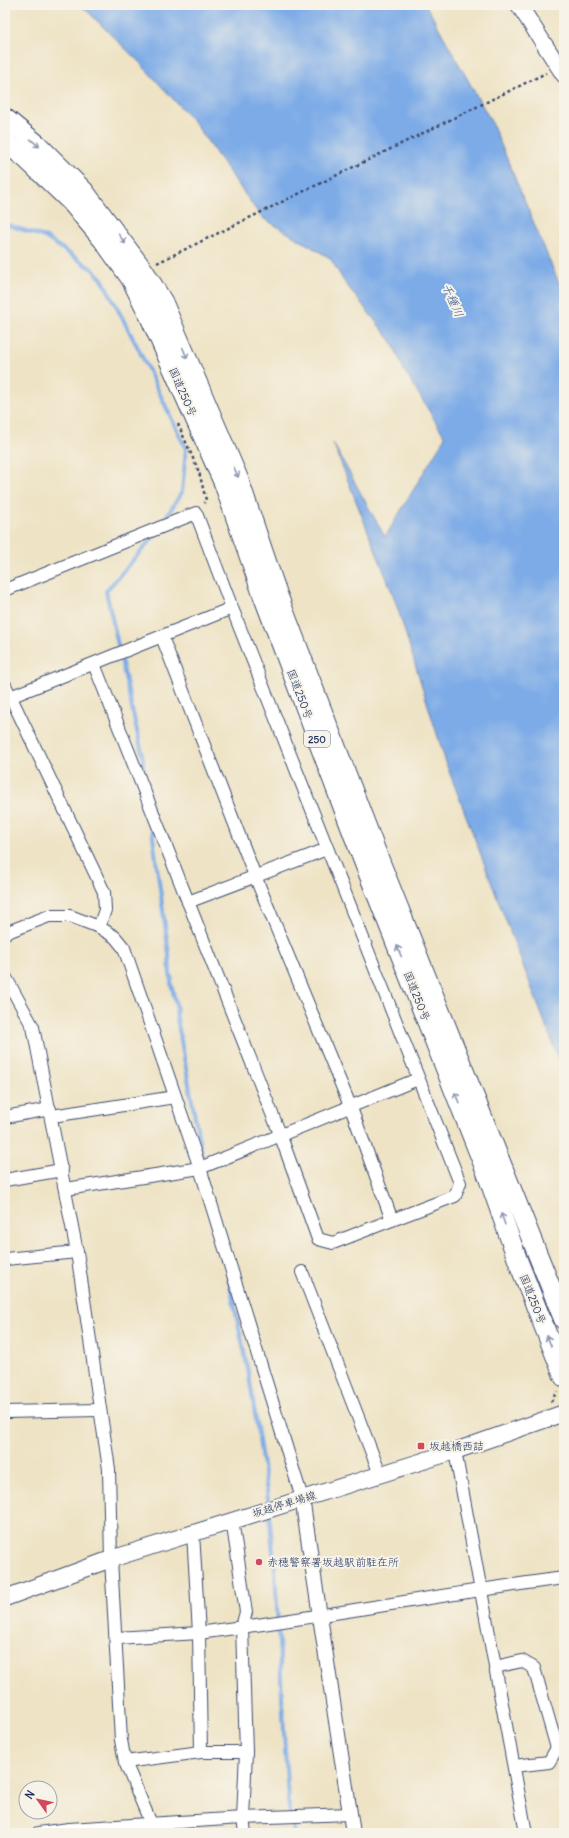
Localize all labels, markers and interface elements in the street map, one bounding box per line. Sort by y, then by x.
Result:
one-way arrow [30,139,40,148]
one-way arrow [118,234,126,245]
water label: 千種川 [439,280,467,320]
one-way arrow [181,346,189,358]
street label: 国道250号 [166,365,200,419]
one-way arrow [232,466,240,478]
street label: 国道250号 [284,667,316,721]
road number: 250 [304,731,330,747]
one-way arrow [395,945,402,957]
street label: 国道250号 [401,969,433,1023]
one-way arrow [453,1092,460,1104]
one-way arrow [499,1213,506,1226]
street label: 国道250号 [517,1272,549,1326]
one-way arrow [545,1335,553,1347]
place label: 坂越橋西詰 [429,1439,484,1453]
marker: 坂越橋西詰 [416,1441,426,1451]
street label: 坂越停車場線 [250,1488,318,1520]
place label: 赤穂警察署坂越駅前駐在所 [267,1555,399,1569]
marker: 赤穂警察署坂越駅前駐在所 [254,1557,264,1567]
north arrow [18,1780,58,1820]
text: N [22,1788,38,1802]

